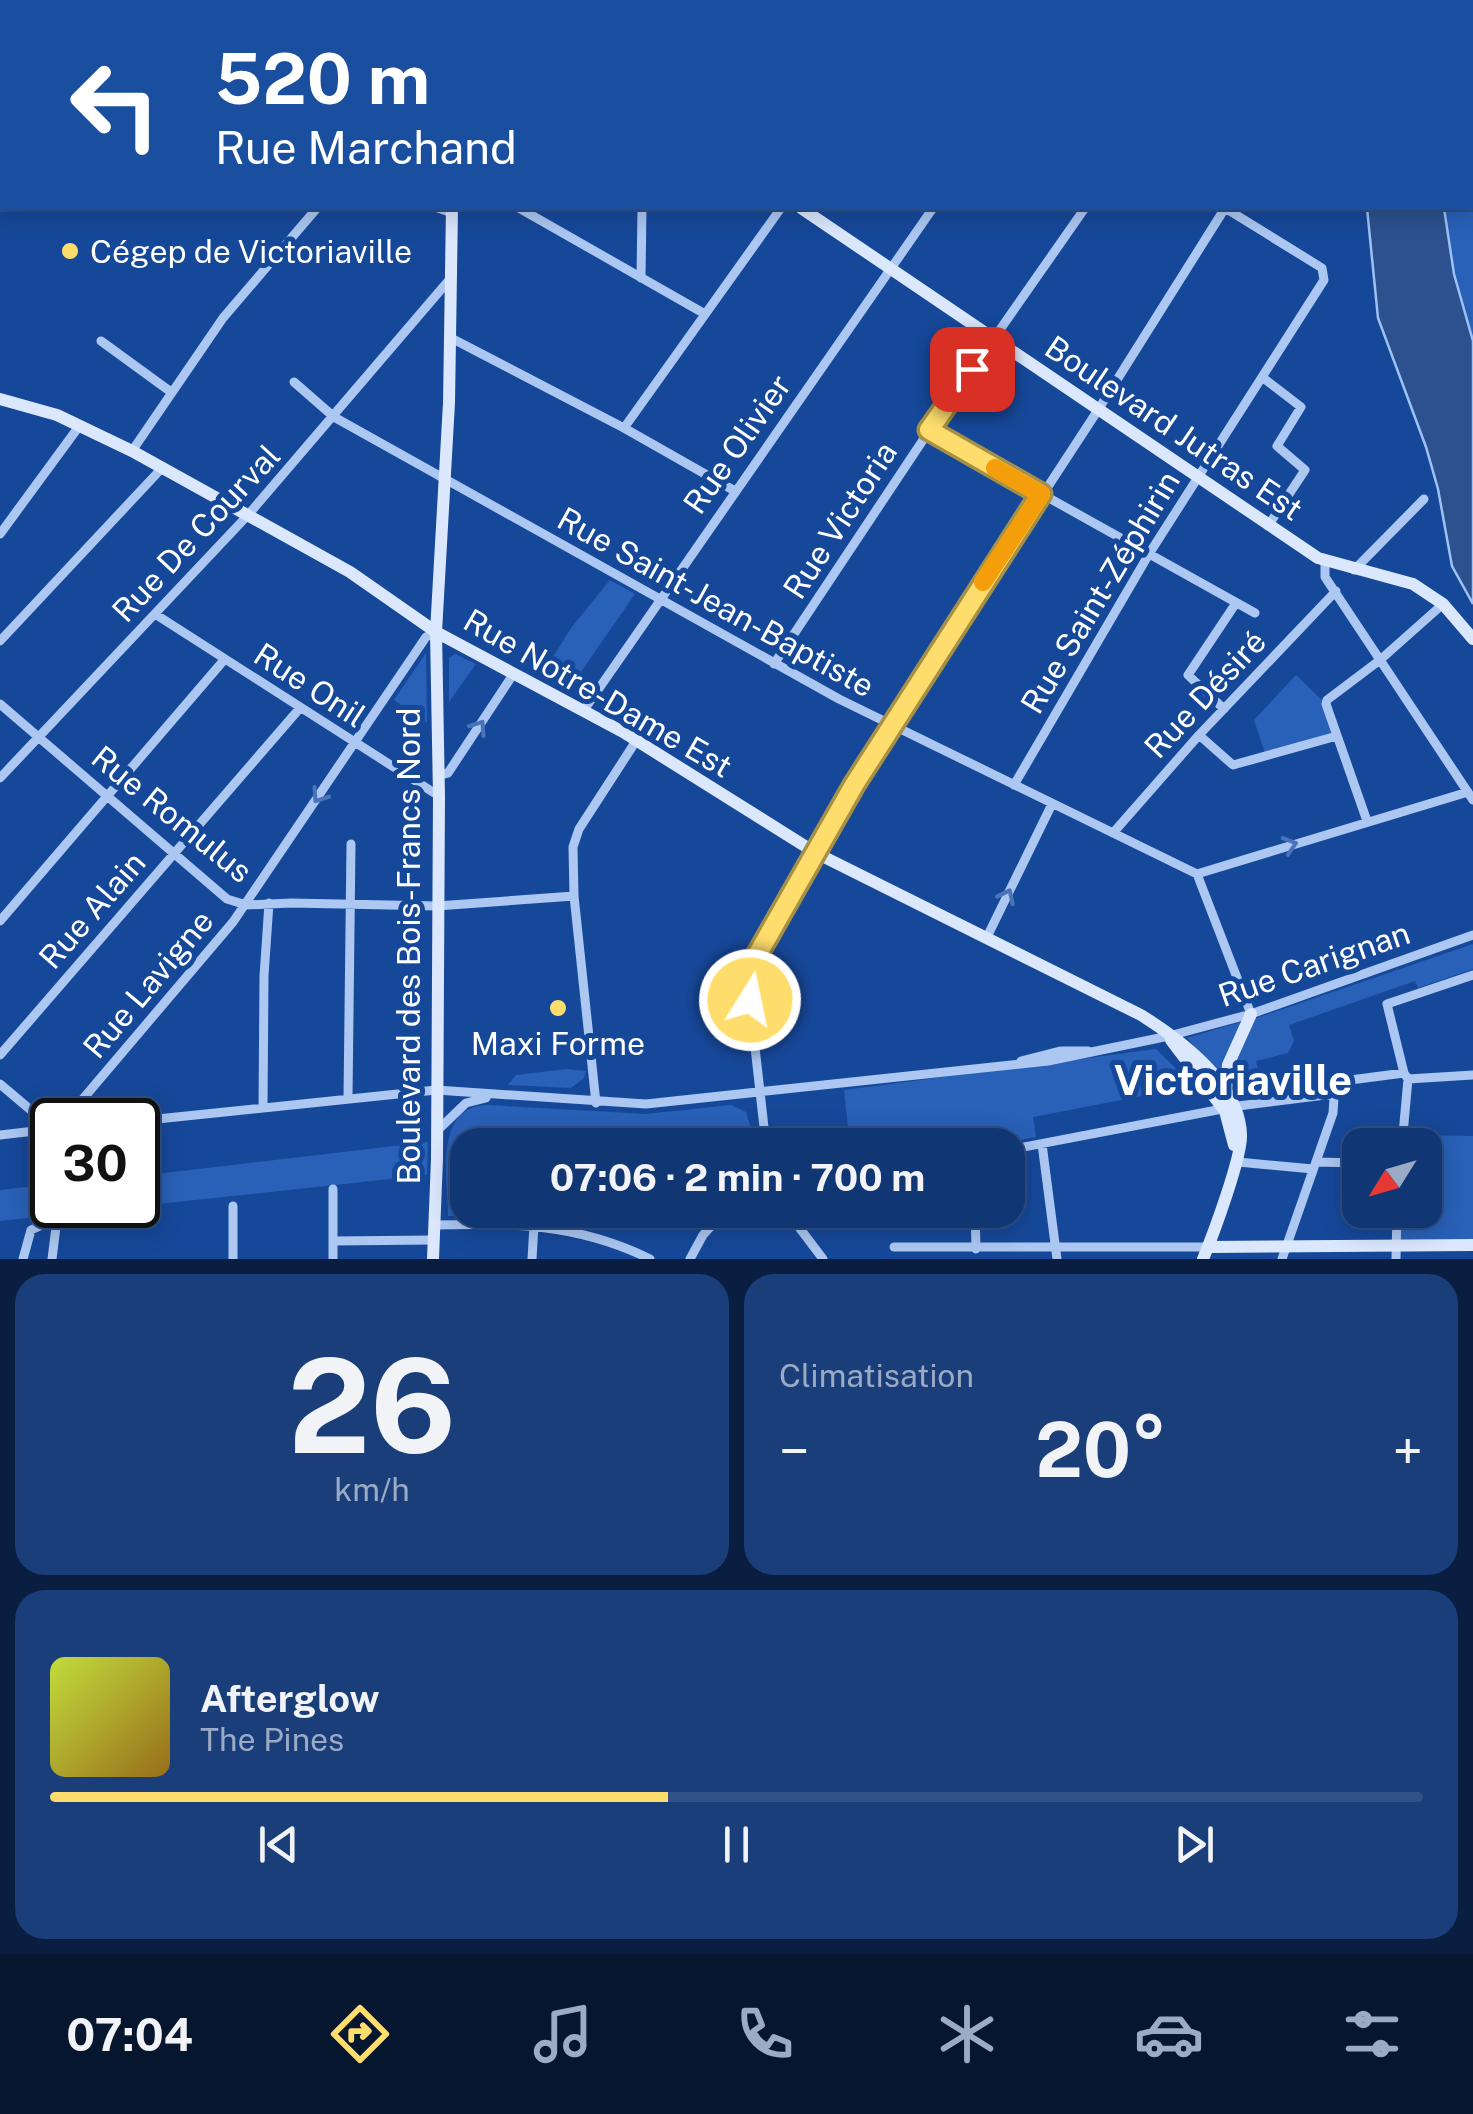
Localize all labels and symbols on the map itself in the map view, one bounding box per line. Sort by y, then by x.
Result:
place label: Cégep de Victoriaville [90,233,412,270]
marker: Cégep de Victoriaville [59,240,81,262]
pin [930,327,1015,412]
street label: Boulevard Jutras Est [1038,328,1310,528]
street label: Rue Olivier [676,367,798,521]
street label: Rue Victoria [776,435,904,605]
street label: Rue De Courval [105,437,287,629]
street label: Rue Saint-Zéphirin [1013,464,1187,720]
street label: Rue Saint-Jean-Baptiste [551,500,881,704]
street label: Rue Notre-Dame Est [457,601,739,785]
street label: Rue Désiré [1137,623,1273,765]
street label: Rue Onil [247,635,373,735]
street label: Boulevard des Bois-Francs Nord [390,708,427,1184]
one-way arrow [467,720,485,739]
street label: Rue Romulus [84,738,260,890]
one-way arrow [313,785,331,803]
one-way arrow [1281,836,1298,857]
street label: Rue Alain [31,844,153,976]
one-way arrow [994,888,1014,906]
street label: Rue Lavigne [76,903,220,1065]
street label: Rue Carignan [1213,914,1415,1014]
position arrow [698,948,802,1052]
marker: Maxi Forme [547,997,569,1019]
place label: Maxi Forme [471,1025,645,1062]
district label: Victoriaville [1114,1055,1352,1104]
speed limit sign: 30 [30,1098,160,1228]
north arrow [1342,1128,1442,1228]

